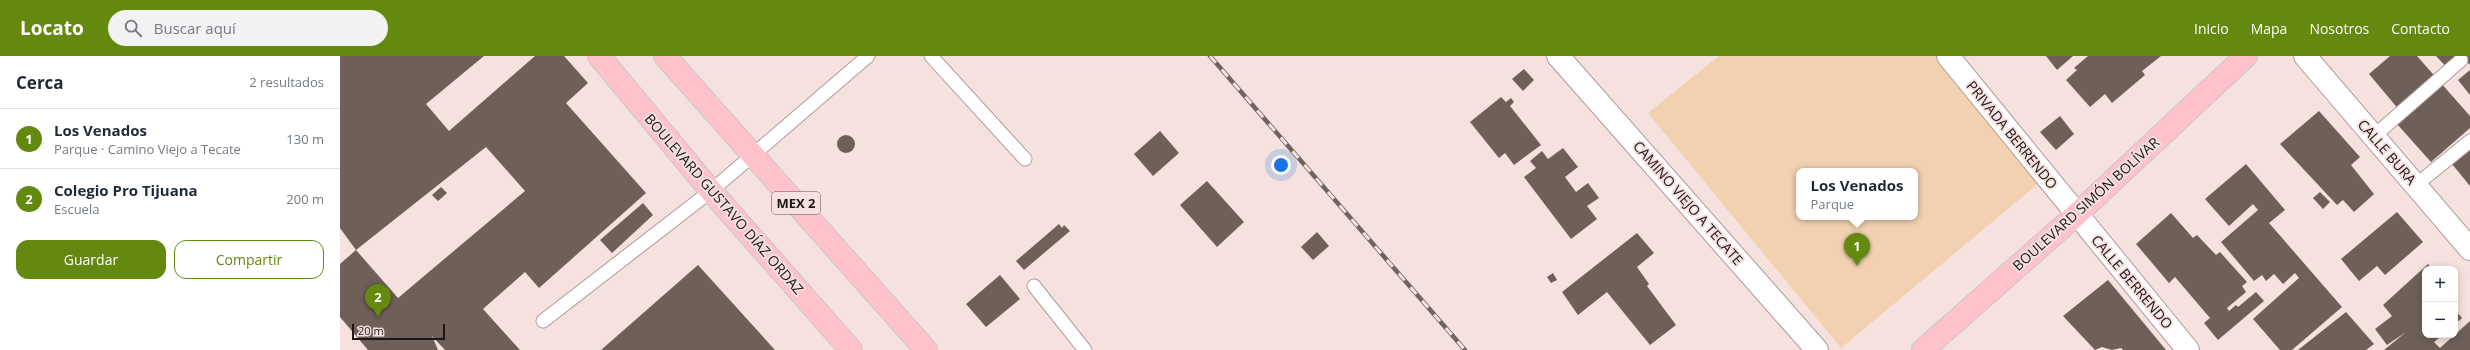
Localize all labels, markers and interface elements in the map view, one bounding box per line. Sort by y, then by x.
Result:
search box [108,10,388,46]
text: Locato [20,15,84,41]
icon: search [122,17,144,39]
text: Buscar aquí [154,18,236,38]
text: Inicio [2194,19,2229,38]
text: Mapa [2251,19,2287,38]
text: Nosotros [2309,19,2369,38]
text: Contacto [2391,19,2450,38]
text: Cerca [16,71,64,94]
text: 2 resultados [249,73,324,91]
street label: PRIVADA BERRENDO [1963,77,2062,193]
street label: BOULEVARD GUSTAVO DÍAZ ORDAZ [641,109,808,298]
street label: CALLE BURA [2354,115,2421,188]
text: Los Venados [54,120,147,140]
text: 1 [25,130,33,148]
text: 130 m [286,130,324,148]
street label: BOULEVARD SIMÓN BOLÍVAR [2008,132,2163,275]
street label: CAMINO VIEJO A TECATE [1629,137,1748,269]
text: Parque · Camino Viejo a Tecate [54,140,241,158]
your location [1271,155,1291,175]
popup [1796,168,1918,220]
text: Los Venados [1811,175,1903,195]
text: Colegio Pro Tijuana [54,180,198,200]
text: 2 [25,190,33,208]
text: 200 m [286,190,324,208]
road number: MEX 2 [772,192,820,214]
text: Parque [1811,195,1854,213]
text: Escuela [54,200,99,218]
street label: CALLE BERRENDO [2087,231,2177,333]
pin: 1 [1844,233,1870,266]
button: Guardar [16,240,166,279]
button: Compartir [174,240,324,279]
map controls [2422,266,2458,338]
button: + [2422,266,2458,302]
pin: 2 [365,284,391,317]
button: − [2422,302,2458,338]
scale bar [352,322,445,341]
text: 20 m [358,323,384,338]

